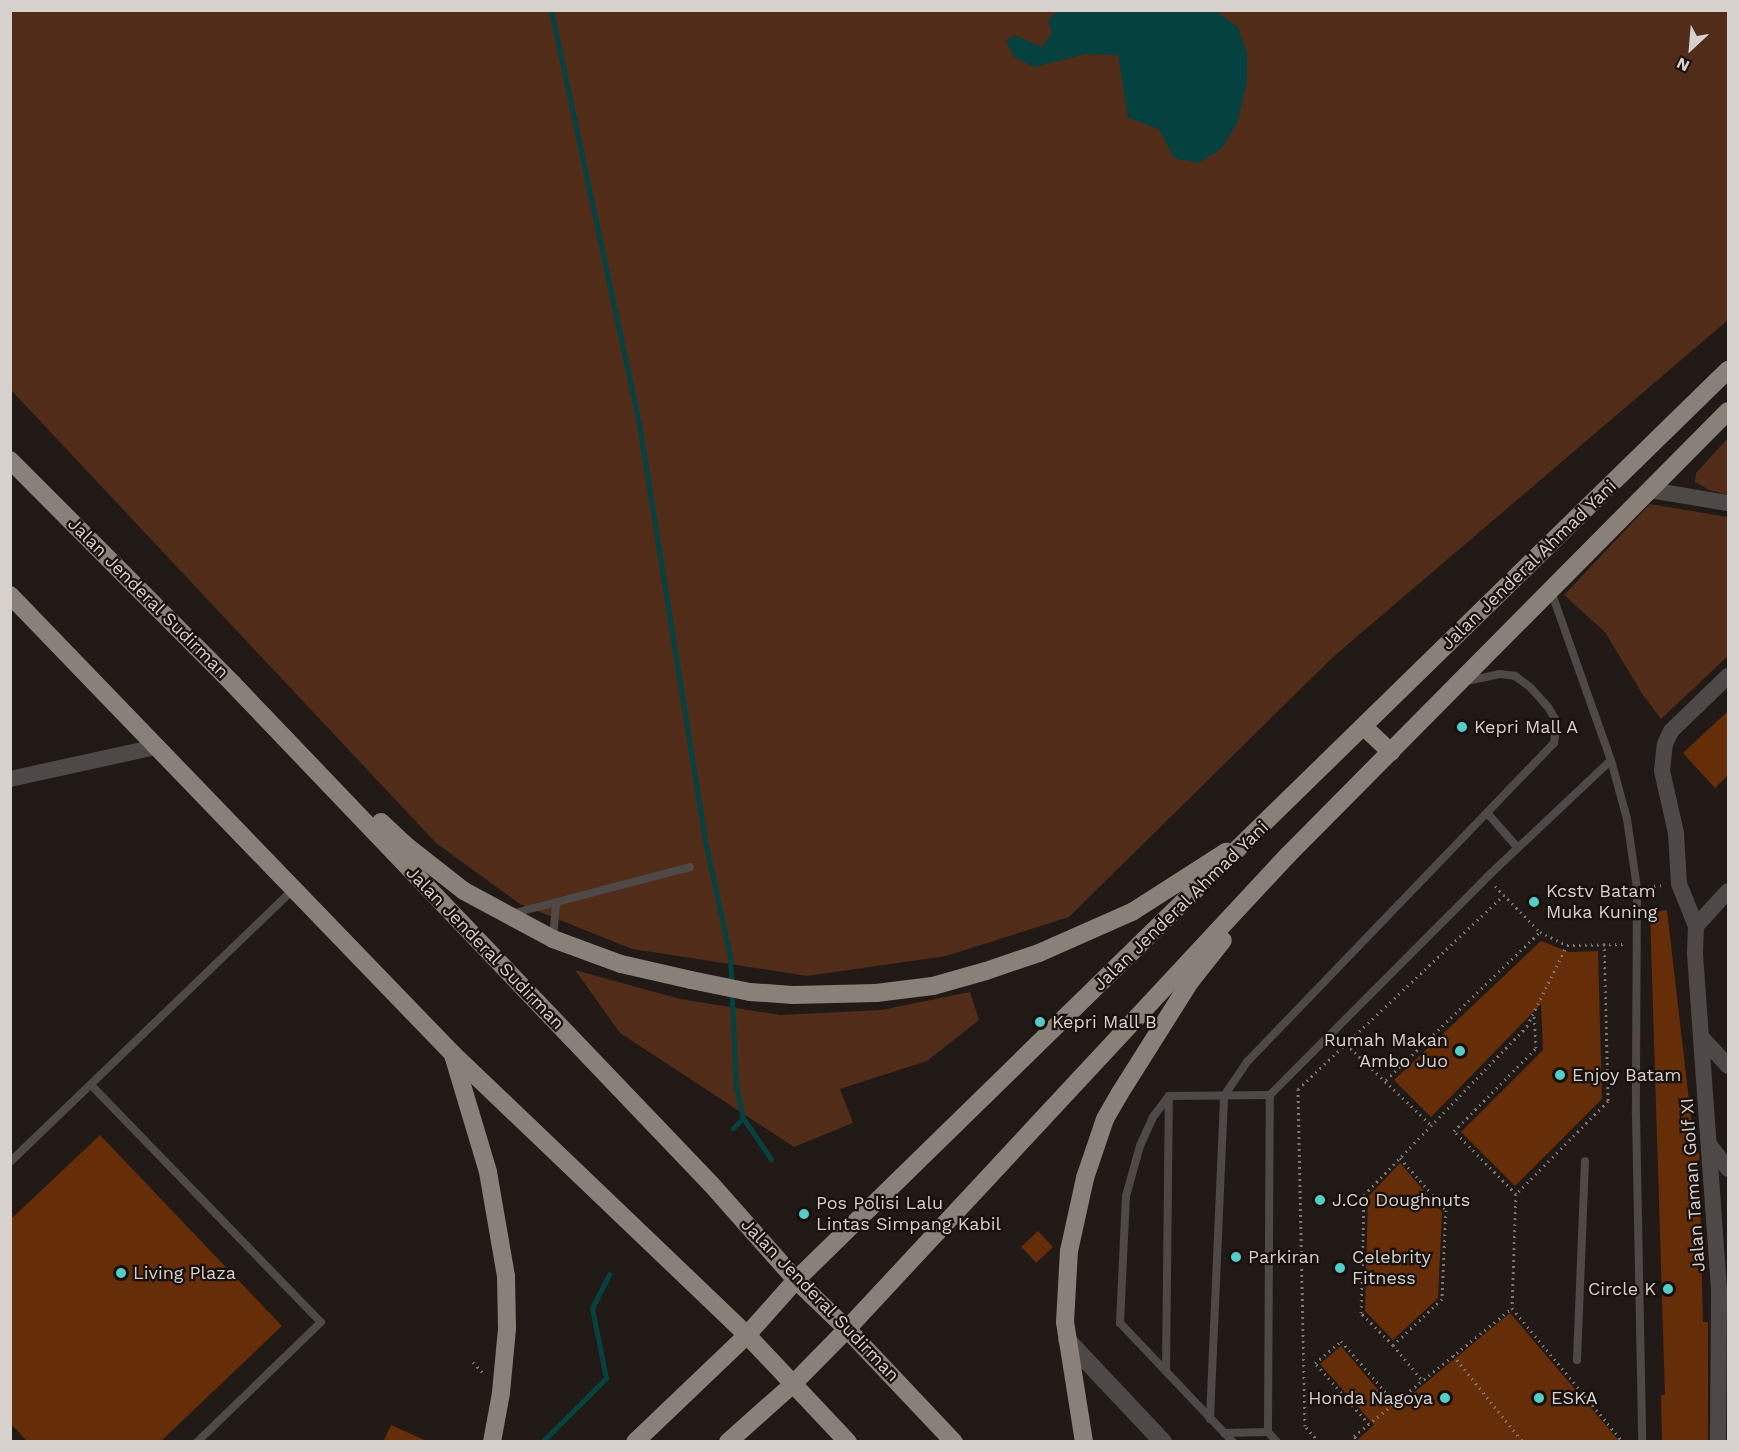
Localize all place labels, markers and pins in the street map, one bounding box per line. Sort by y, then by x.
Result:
place label: Kepri Mall A [1474,716,1579,738]
marker: Kepri Mall A [1455,720,1469,734]
place label: Kcstv Batam Muka Kuning [1546,881,1658,924]
marker: Kcstv Batam Muka Kuning [1527,895,1541,909]
place label: Kepri Mall B [1052,1011,1157,1033]
marker: Kepri Mall B [1033,1015,1047,1029]
place label: Rumah Makan Ambo Juo [1324,1030,1448,1072]
marker: Rumah Makan Ambo Juo [1453,1044,1467,1058]
place label: Enjoy Batam [1572,1064,1682,1086]
marker: Enjoy Batam [1553,1068,1567,1082]
place label: J.Co Doughnuts [1332,1189,1470,1211]
place label: Pos Polisi Lalu Lintas Simpang Kabil [816,1193,1001,1236]
marker: J.Co Doughnuts [1313,1193,1327,1207]
marker: Pos Polisi Lalu Lintas Simpang Kabil [797,1207,811,1221]
place label: Parkiran [1248,1246,1320,1268]
place label: Celebrity Fitness [1352,1247,1431,1290]
marker: Parkiran [1229,1250,1243,1264]
marker: Celebrity Fitness [1333,1261,1347,1275]
place label: Living Plaza [133,1262,236,1284]
marker: Living Plaza [114,1266,128,1280]
place label: Circle K [1588,1278,1656,1300]
marker: Circle K [1661,1282,1675,1296]
place label: Honda Nagoya [1308,1387,1433,1409]
place label: ESKA [1551,1387,1598,1409]
marker: Honda Nagoya [1438,1391,1452,1405]
marker: ESKA [1532,1391,1546,1405]

